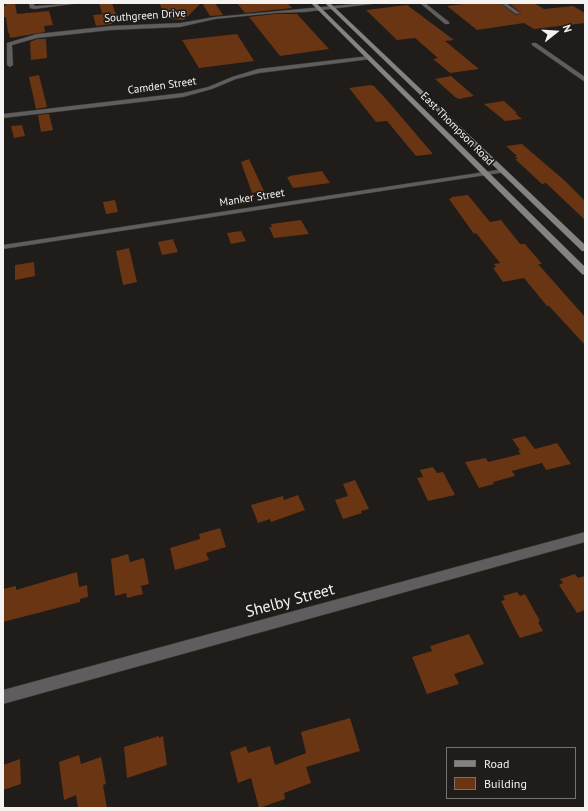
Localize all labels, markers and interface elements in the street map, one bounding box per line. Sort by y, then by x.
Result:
street label: Southgreen Drive [104,7,186,25]
north arrow [536,12,576,52]
text: N [560,23,575,34]
street label: Camden Street [127,75,197,97]
street label: East Thompson Road [418,90,496,168]
street label: Manker Street [219,186,285,210]
street label: Shelby Street [244,580,336,622]
legend [446,747,576,799]
text: Road [484,756,509,771]
text: Building [484,776,527,791]

